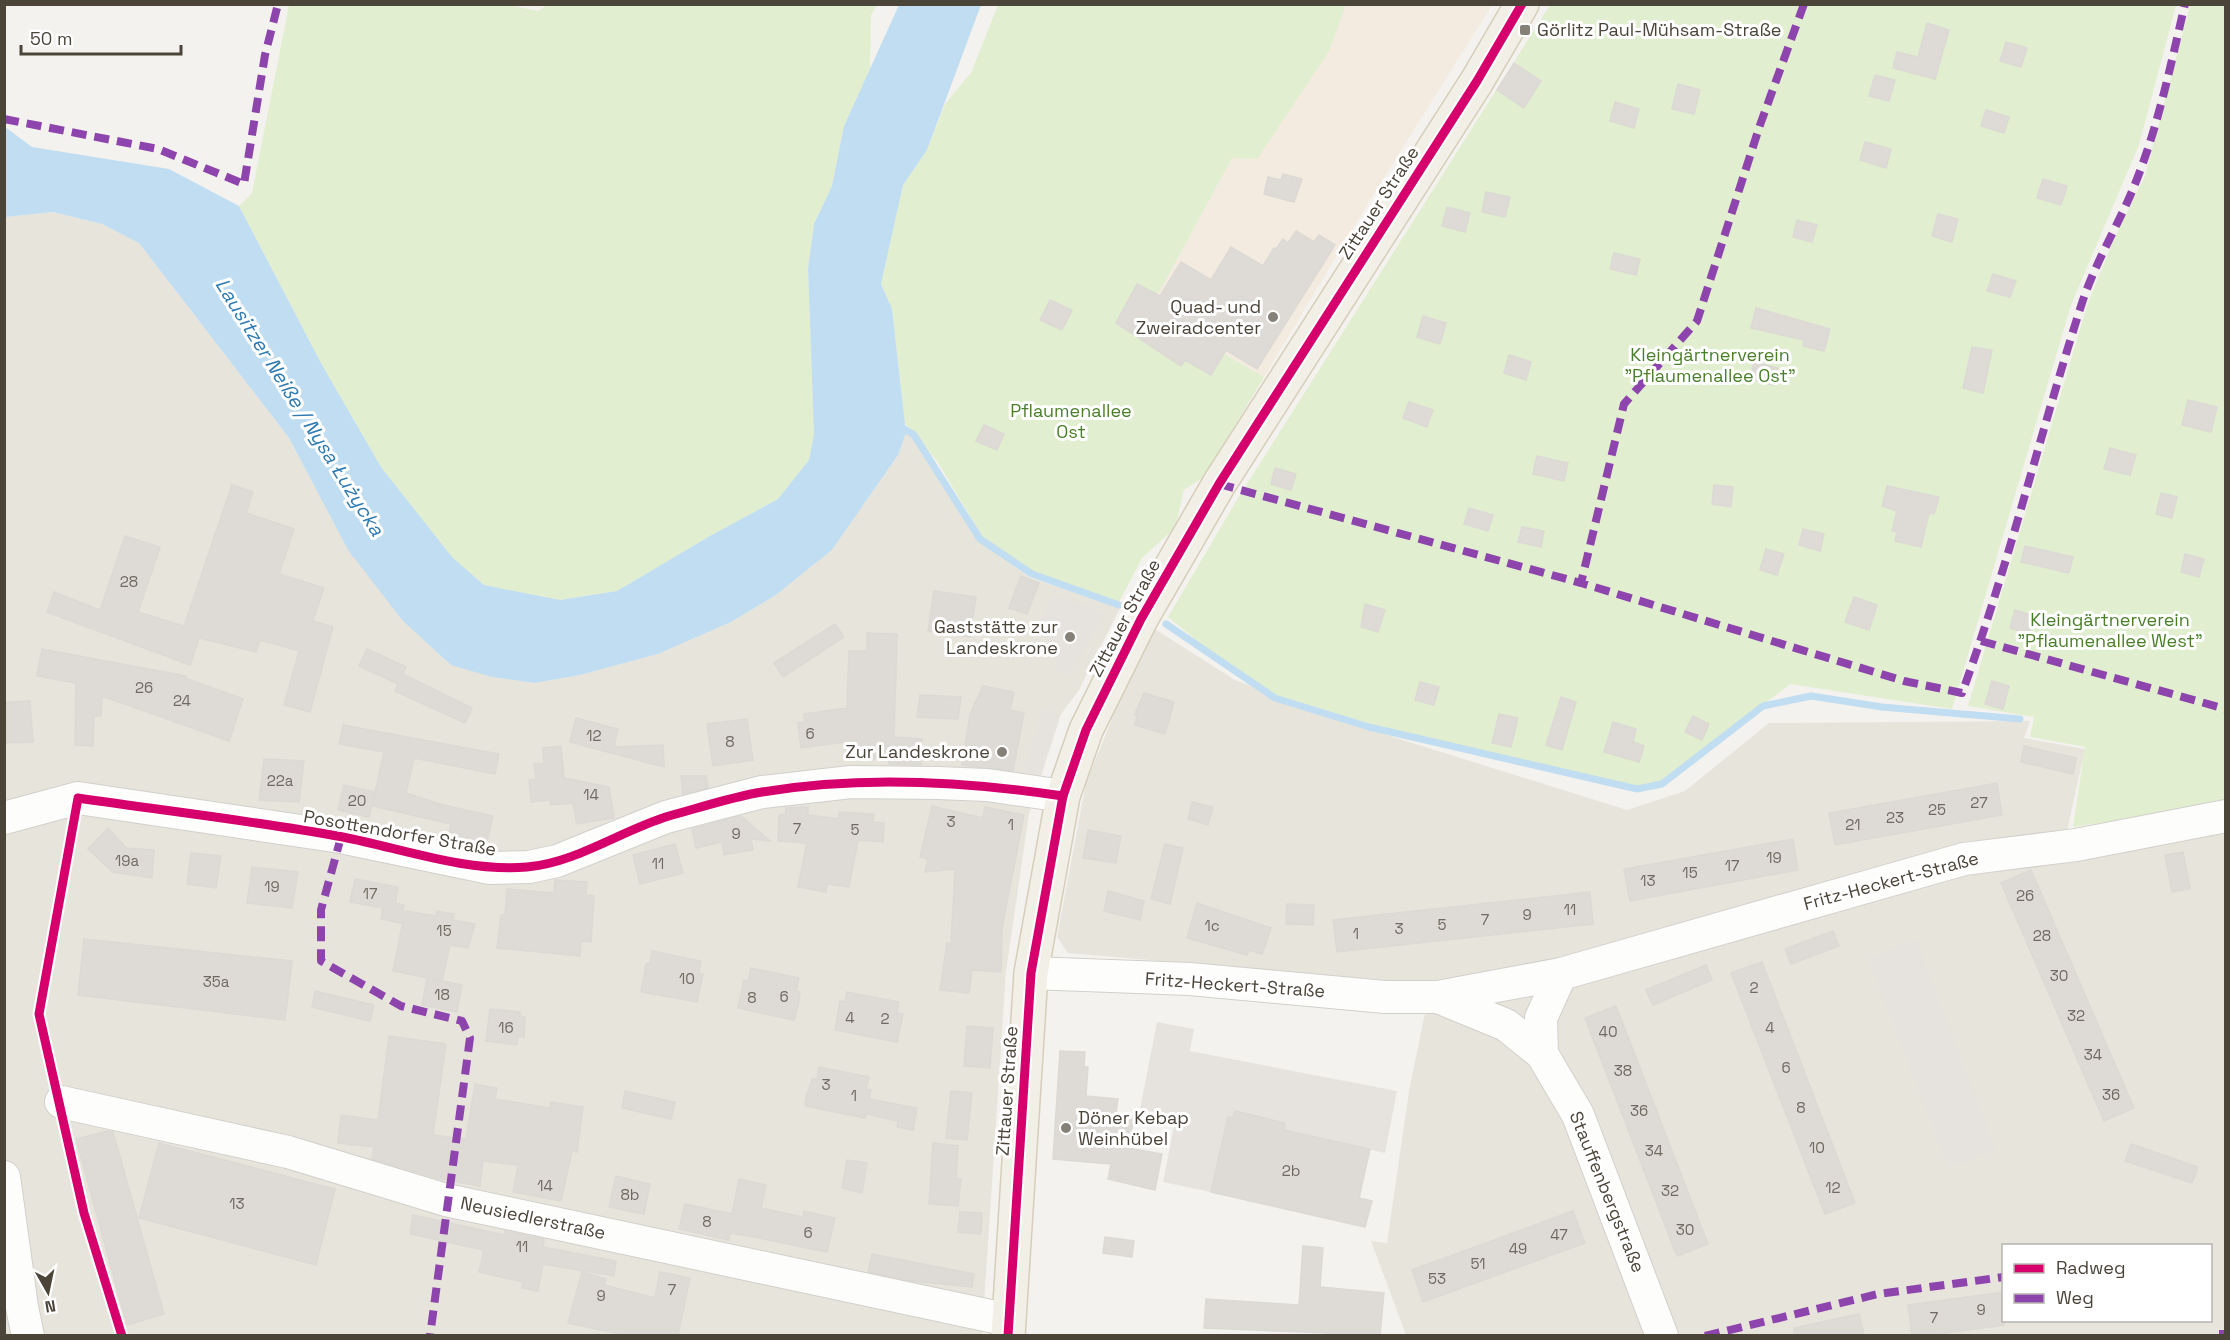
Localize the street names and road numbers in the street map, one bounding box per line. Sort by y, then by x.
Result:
street label: Zittauer Straße [1333,142,1424,264]
street label: Zittauer Straße [1084,555,1165,681]
street label: Posottendorfer Straße [302,804,498,861]
street label: Fritz-Heckert-Straße [1801,846,1981,915]
street label: Fritz-Heckert-Straße [1144,967,1326,1002]
street label: Zittauer Straße [990,1025,1023,1157]
street label: Stauffenbergstraße [1565,1108,1650,1276]
street label: Neusiedlerstraße [458,1191,608,1244]

